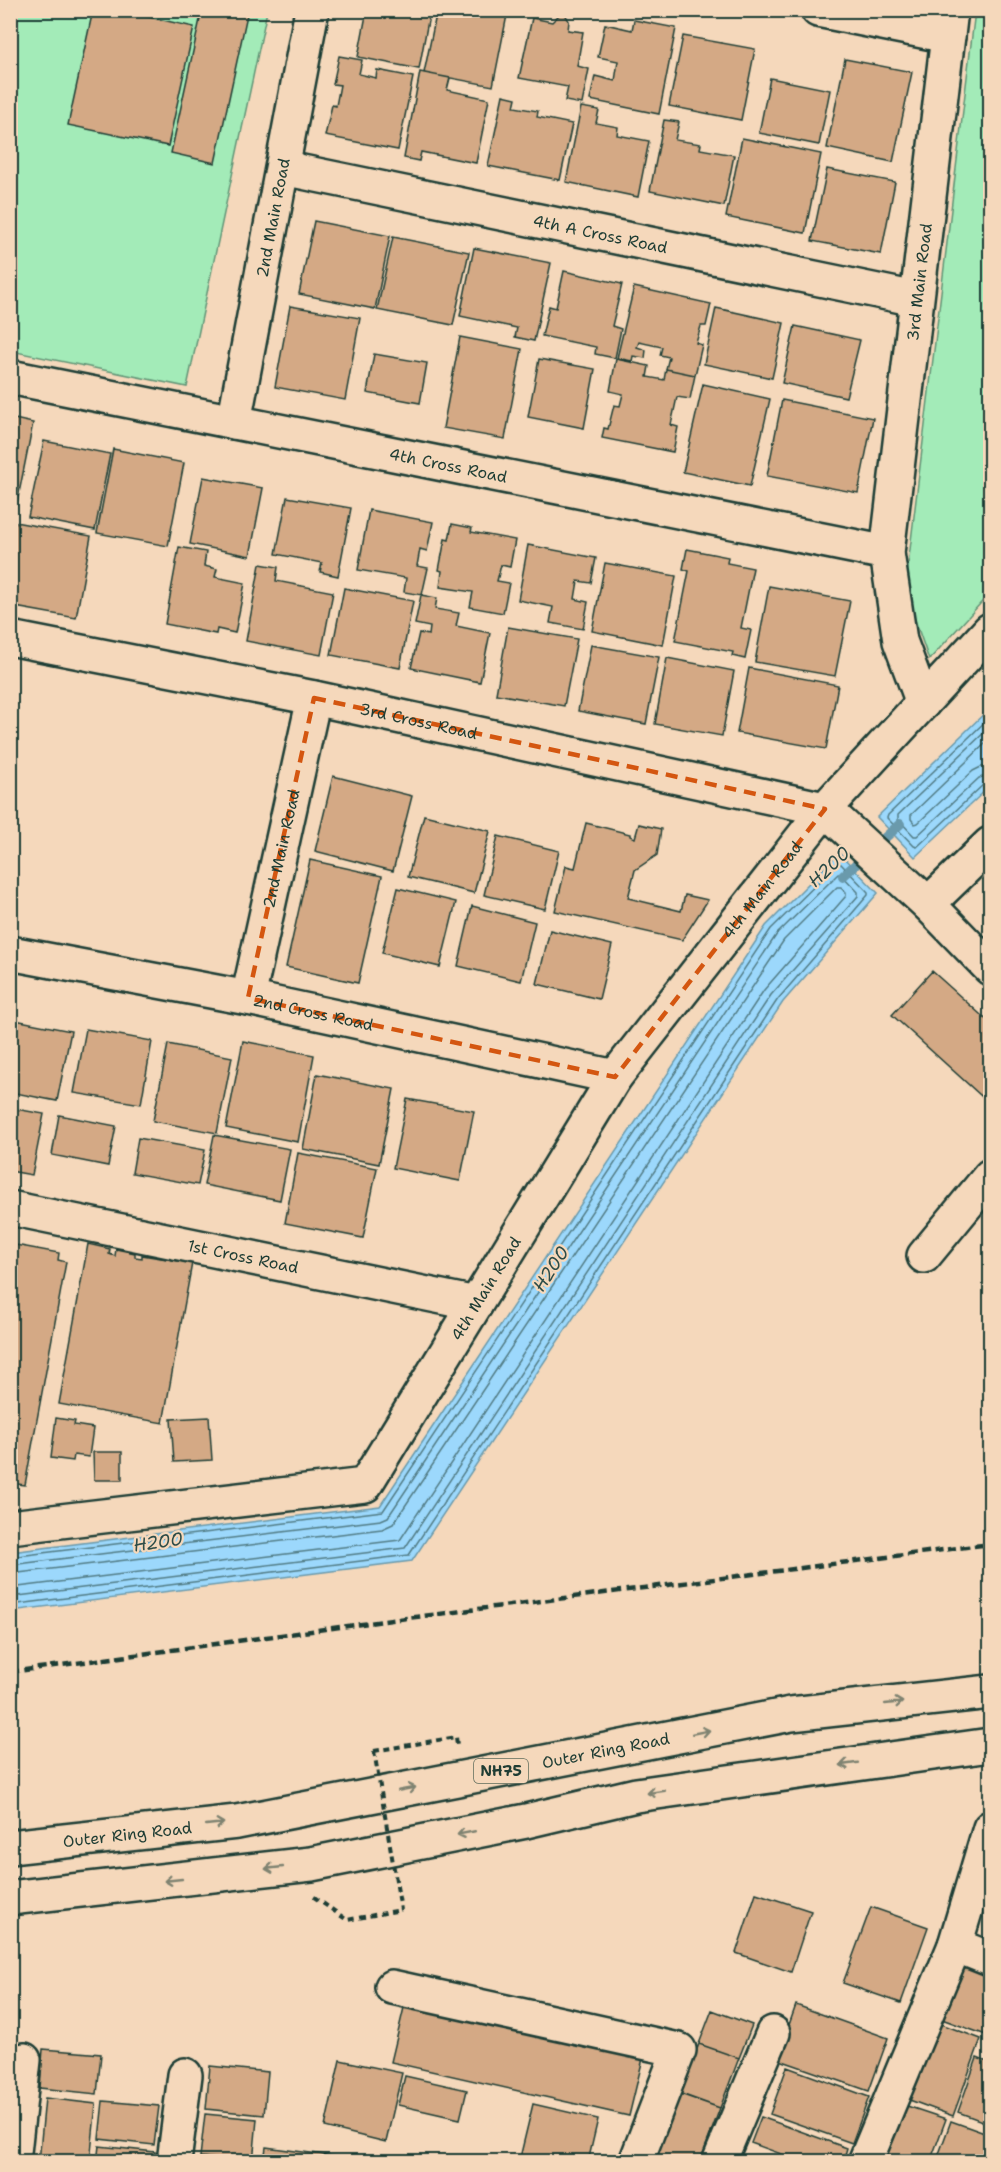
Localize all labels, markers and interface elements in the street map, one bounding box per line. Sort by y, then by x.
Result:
street label: 2nd Main Road [251,156,294,279]
street label: 4th A Cross Road [531,209,670,258]
street label: 3rd Main Road [902,222,936,342]
street label: 4th Cross Road [387,443,509,487]
street label: 3rd Cross Road [358,698,480,744]
street label: 2nd Main Road [258,787,304,910]
street label: 4th Main Road [717,837,807,943]
water label: H200 [803,841,856,893]
street label: 2nd Cross Road [251,989,375,1035]
street label: 4th Main Road [446,1232,525,1344]
street label: 1st Cross Road [186,1234,300,1278]
water label: H200 [527,1241,575,1296]
water label: H200 [132,1527,185,1557]
one-way arrow [883,1697,903,1708]
one-way arrow [691,1726,710,1737]
street label: Outer Ring Road [540,1727,671,1773]
road number: NH75 [474,1759,528,1783]
one-way arrow [840,1759,860,1770]
one-way arrow [396,1783,416,1794]
one-way arrow [647,1786,667,1797]
street label: Outer Ring Road [62,1817,193,1852]
one-way arrow [204,1818,224,1829]
one-way arrow [456,1828,476,1839]
one-way arrow [265,1863,285,1874]
one-way arrow [163,1874,183,1885]

